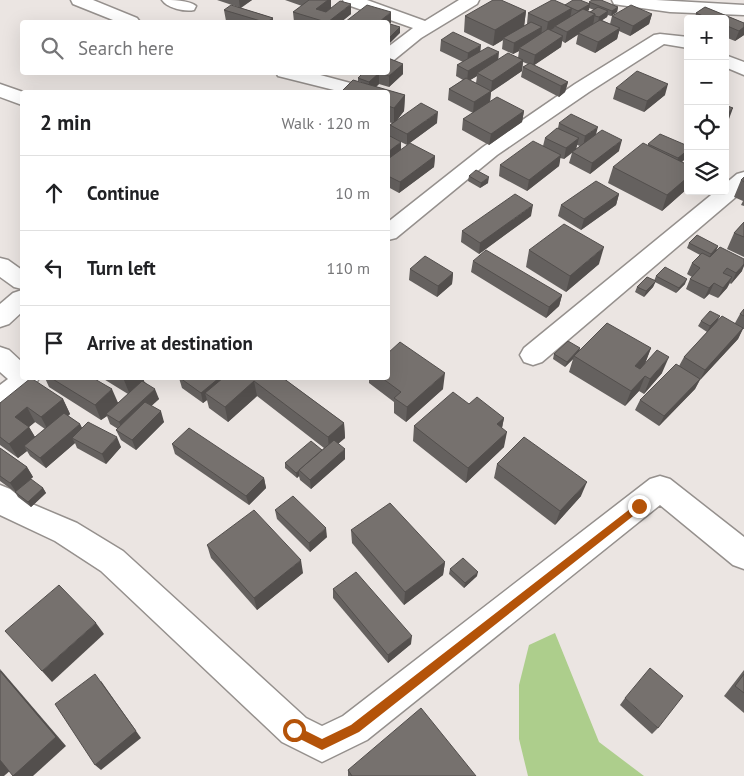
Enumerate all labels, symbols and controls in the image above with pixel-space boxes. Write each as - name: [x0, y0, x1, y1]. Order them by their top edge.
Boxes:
- map controls: [684, 15, 729, 195]
- button: +: [684, 15, 729, 60]
- search box: [20, 20, 390, 75]
- icon: search: [38, 34, 66, 62]
- text: Search here: [78, 36, 174, 60]
- button: −: [684, 60, 729, 105]
- button: locate: [684, 105, 729, 150]
- text: 2 min: [40, 109, 91, 136]
- text: Walk · 120 m: [281, 113, 370, 133]
- button: layers: [684, 150, 729, 195]
- icon: ahead: [40, 179, 68, 207]
- text: Continue: [87, 181, 159, 205]
- text: 10 m: [335, 183, 370, 203]
- icon: left: [40, 254, 68, 282]
- text: Turn left: [87, 256, 156, 280]
- text: 110 m: [327, 258, 370, 278]
- icon: arrive: [40, 329, 68, 357]
- text: Arrive at destination: [87, 331, 253, 355]
- route end: [628, 495, 651, 518]
- route start: [283, 719, 306, 742]

